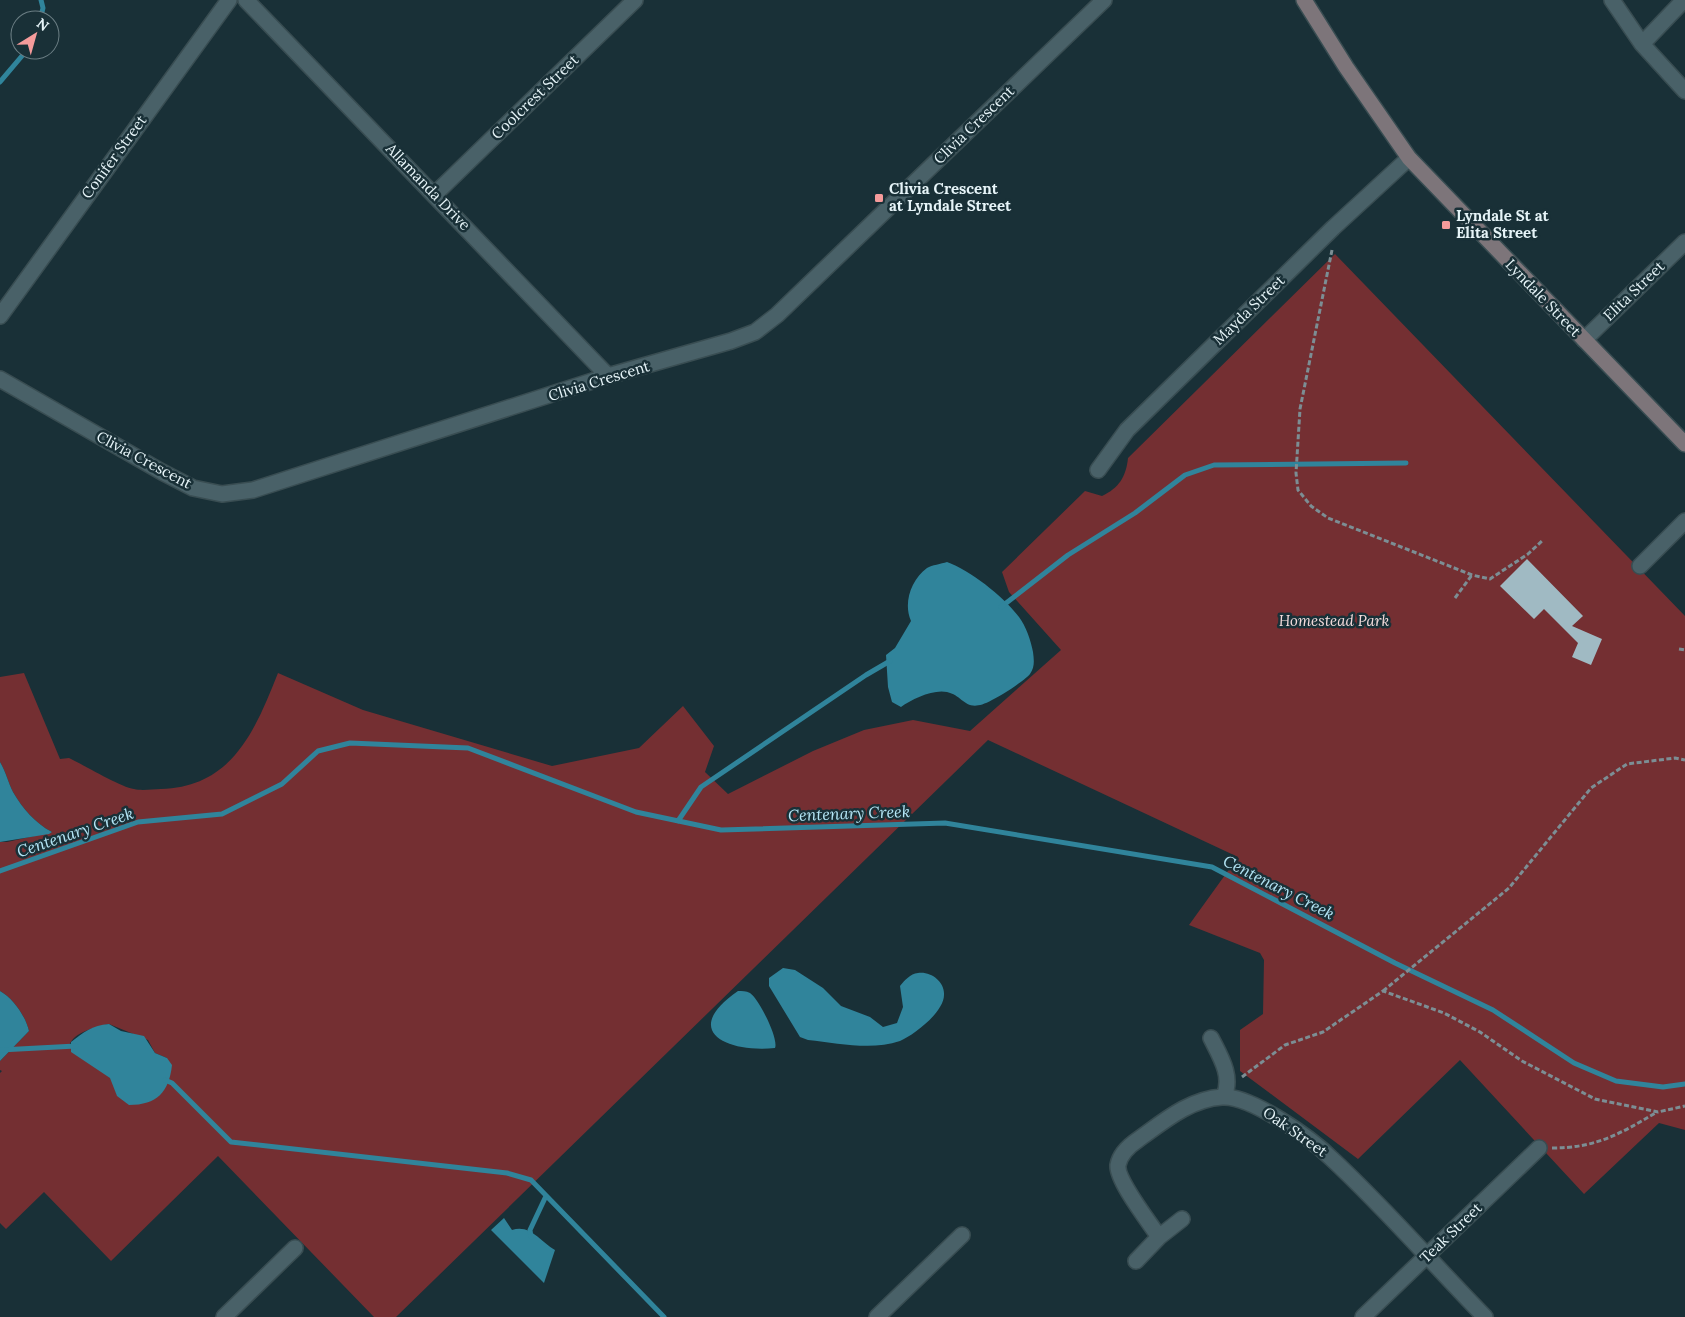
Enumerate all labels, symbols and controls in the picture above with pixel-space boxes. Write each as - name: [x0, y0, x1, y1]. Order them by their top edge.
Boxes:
- north arrow: [10, 10, 60, 60]
- text: N: [33, 14, 53, 35]
- street label: Coolcrest Street: [487, 50, 582, 143]
- street label: Clivia Crescent: [929, 81, 1018, 168]
- street label: Conifer Street: [77, 111, 150, 202]
- street label: Allamanda Drive: [381, 138, 475, 234]
- place label: Clivia Crescent at Lyndale Street: [889, 179, 1012, 215]
- marker: Clivia Crescent at Lyndale Street: [873, 192, 885, 204]
- place label: Lyndale St at Elita Street: [1456, 206, 1550, 242]
- marker: Lyndale St at Elita Street: [1440, 219, 1452, 231]
- street label: Lyndale Street: [1502, 255, 1585, 341]
- street label: Elita Street: [1599, 257, 1668, 325]
- street label: Mayda Street: [1209, 271, 1289, 349]
- street label: Clivia Crescent: [546, 356, 652, 405]
- street label: Clivia Crescent: [93, 427, 195, 493]
- park label: Homestead Park: [1279, 611, 1389, 630]
- water label: Centenary Creek: [788, 801, 910, 825]
- water label: Centenary Creek: [14, 803, 136, 861]
- water label: Centenary Creek: [1220, 850, 1338, 924]
- street label: Oak Street: [1259, 1103, 1331, 1161]
- street label: Teak Street: [1416, 1198, 1486, 1267]

